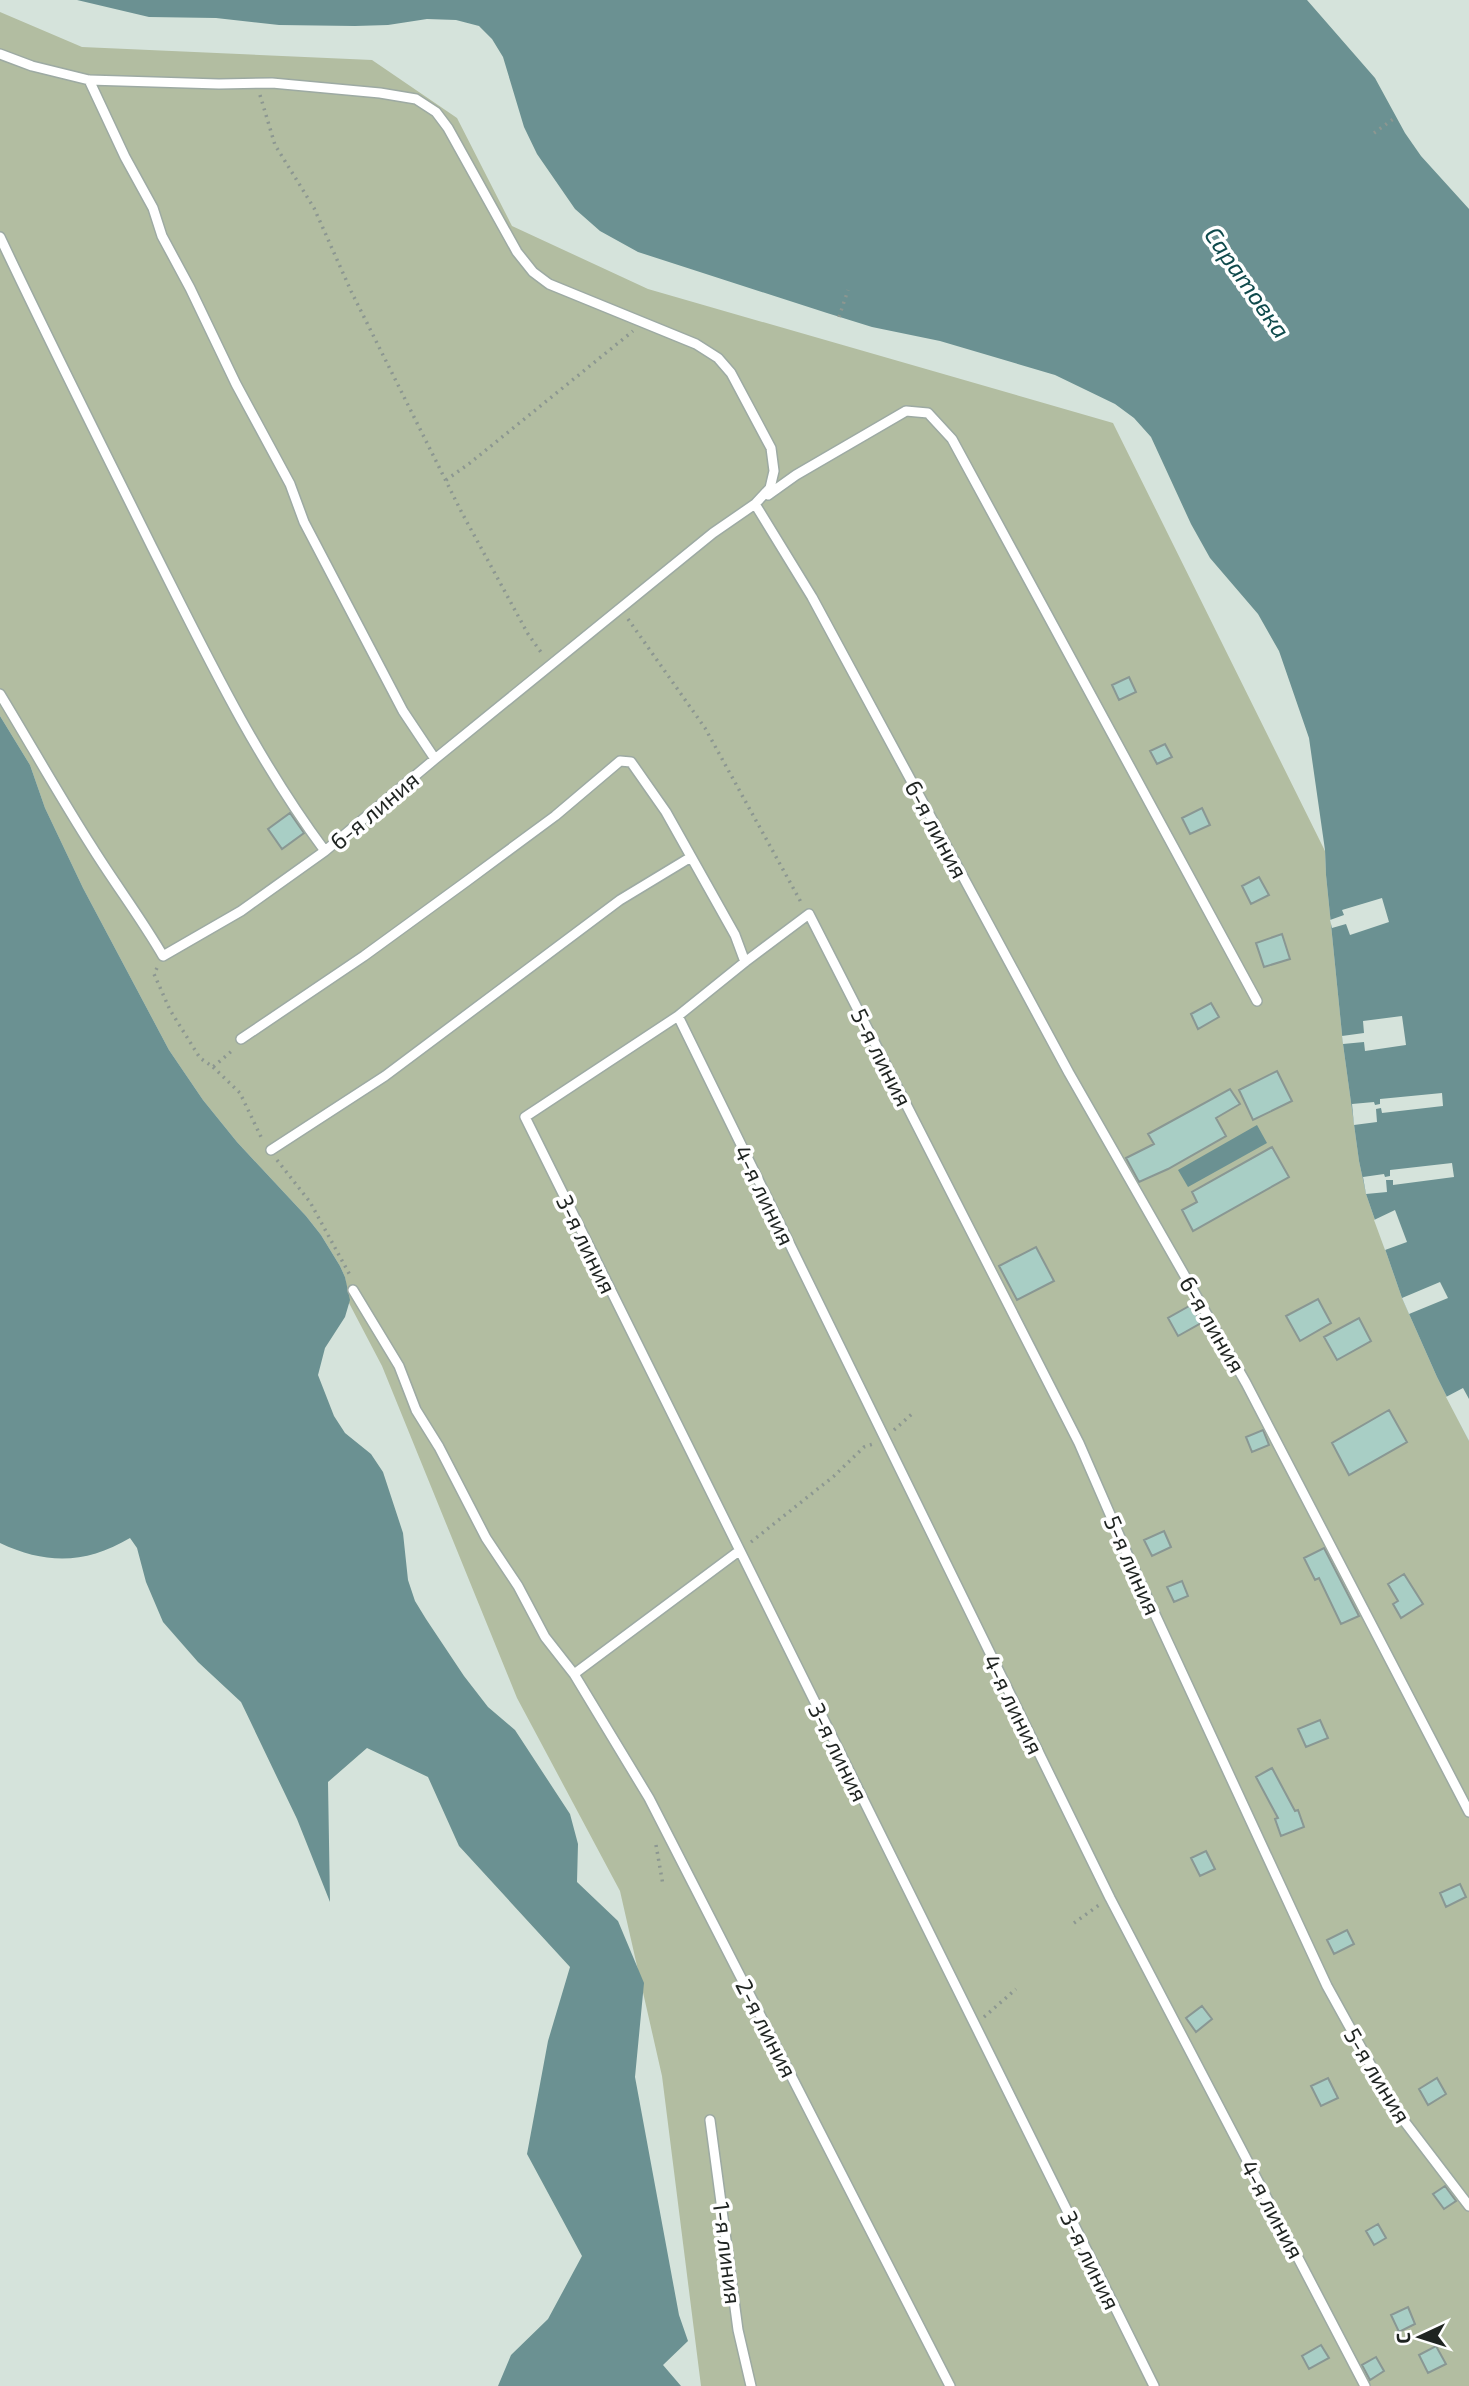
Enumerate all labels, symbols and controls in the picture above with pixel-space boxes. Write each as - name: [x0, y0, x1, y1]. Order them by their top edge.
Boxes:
- water label: Саратовка: [1199, 221, 1297, 343]
- street label: 6-я линия: [324, 765, 424, 855]
- street label: 6-я линия: [900, 775, 974, 883]
- street label: 5-я линия: [845, 1003, 919, 1111]
- street label: 4-я линия: [729, 1140, 801, 1250]
- street label: 3-я линия: [551, 1190, 623, 1298]
- street label: 6-я линия: [1174, 1271, 1252, 1377]
- street label: 5-я линия: [1099, 1511, 1167, 1619]
- street label: 4-я линия: [978, 1649, 1050, 1759]
- street label: 3-я линия: [803, 1698, 875, 1806]
- street label: 2-я линия: [730, 1974, 804, 2082]
- street label: 5-я линия: [1339, 2022, 1417, 2128]
- street label: 4-я линия: [1235, 2155, 1311, 2263]
- street label: 1-я линия: [708, 2200, 748, 2306]
- street label: 3-я линия: [1055, 2206, 1127, 2314]
- north arrow: [1385, 2302, 1455, 2372]
- text: С: [1391, 2332, 1414, 2345]

